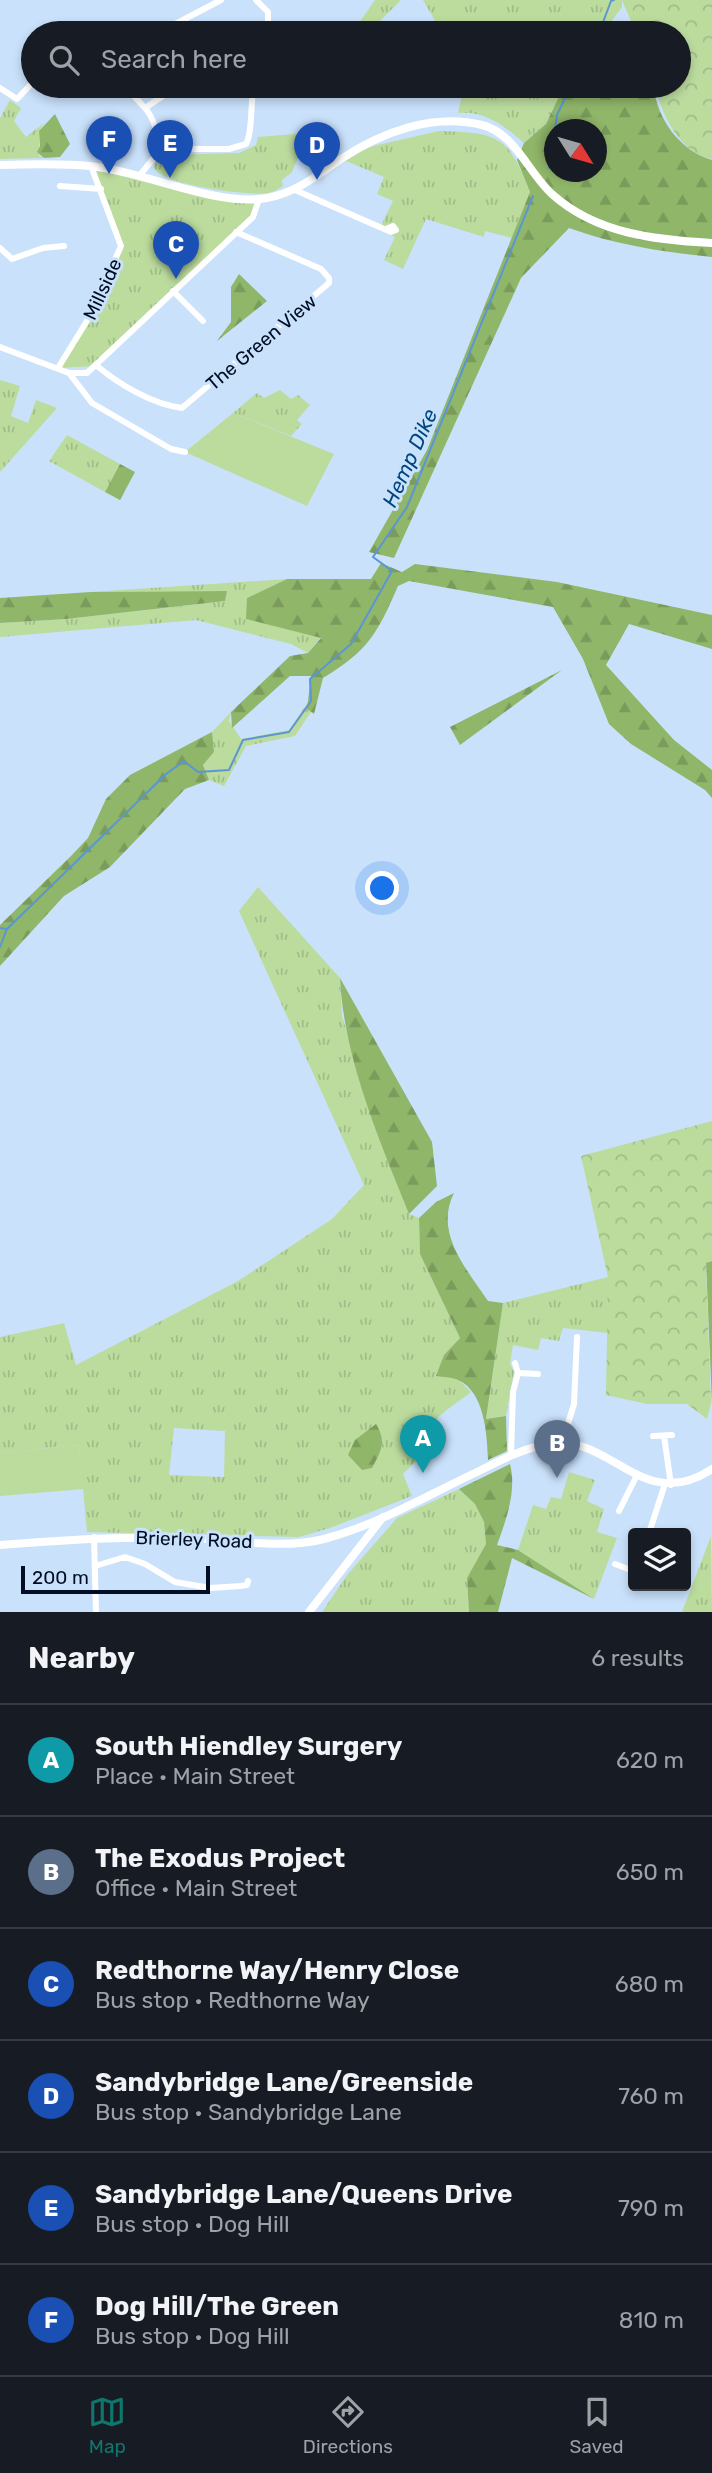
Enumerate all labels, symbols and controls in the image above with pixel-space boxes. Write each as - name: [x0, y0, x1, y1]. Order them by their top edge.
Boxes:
- search box: [21, 21, 691, 98]
- icon: search: [45, 41, 83, 79]
- text: Search here: [101, 44, 247, 75]
- pin: F: [86, 116, 132, 174]
- north arrow: [544, 119, 607, 182]
- pin: E: [147, 120, 193, 178]
- pin: D: [294, 122, 340, 180]
- pin: C: [153, 221, 199, 279]
- street label: Millside: [78, 255, 127, 324]
- street label: The Green View: [201, 290, 321, 395]
- water label: Hemp Dike: [377, 405, 442, 511]
- your location: [365, 871, 399, 905]
- pin: A: [400, 1415, 446, 1473]
- pin: B: [534, 1420, 580, 1478]
- street label: Brierley Road: [135, 1526, 253, 1553]
- map controls: [628, 1528, 691, 1591]
- button: layers: [628, 1528, 691, 1591]
- scale bar: [21, 1563, 210, 1595]
- text: 200 m: [32, 1566, 89, 1589]
- text: Nearby: [28, 1640, 135, 1676]
- text: 6 results: [591, 1644, 684, 1672]
- text: South Hiendley Surgery: [95, 1731, 402, 1762]
- text: A: [43, 1746, 59, 1774]
- text: 620 m: [616, 1746, 684, 1774]
- text: Place · Main Street: [95, 1762, 295, 1790]
- text: The Exodus Project: [95, 1843, 345, 1874]
- text: B: [43, 1858, 59, 1886]
- text: 650 m: [616, 1858, 684, 1886]
- text: Office · Main Street: [95, 1874, 297, 1902]
- text: Redthorne Way/Henry Close: [95, 1955, 459, 1986]
- text: C: [43, 1970, 59, 1998]
- text: 680 m: [615, 1970, 684, 1998]
- text: Bus stop · Redthorne Way: [95, 1986, 370, 2014]
- text: Sandybridge Lane/Greenside: [95, 2067, 473, 2098]
- text: D: [43, 2082, 59, 2110]
- text: 760 m: [618, 2082, 684, 2110]
- text: Bus stop · Sandybridge Lane: [95, 2098, 402, 2126]
- text: Sandybridge Lane/Queens Drive: [95, 2179, 513, 2210]
- text: E: [44, 2194, 58, 2222]
- text: 790 m: [618, 2194, 684, 2222]
- text: Bus stop · Dog Hill: [95, 2210, 290, 2238]
- text: Dog Hill/The Green: [95, 2291, 339, 2322]
- text: F: [44, 2306, 58, 2334]
- text: 810 m: [619, 2306, 684, 2334]
- text: Bus stop · Dog Hill: [95, 2322, 290, 2350]
- tab: Map: [88, 2393, 126, 2458]
- tab: Directions: [303, 2393, 393, 2458]
- tab: Saved: [569, 2393, 624, 2458]

